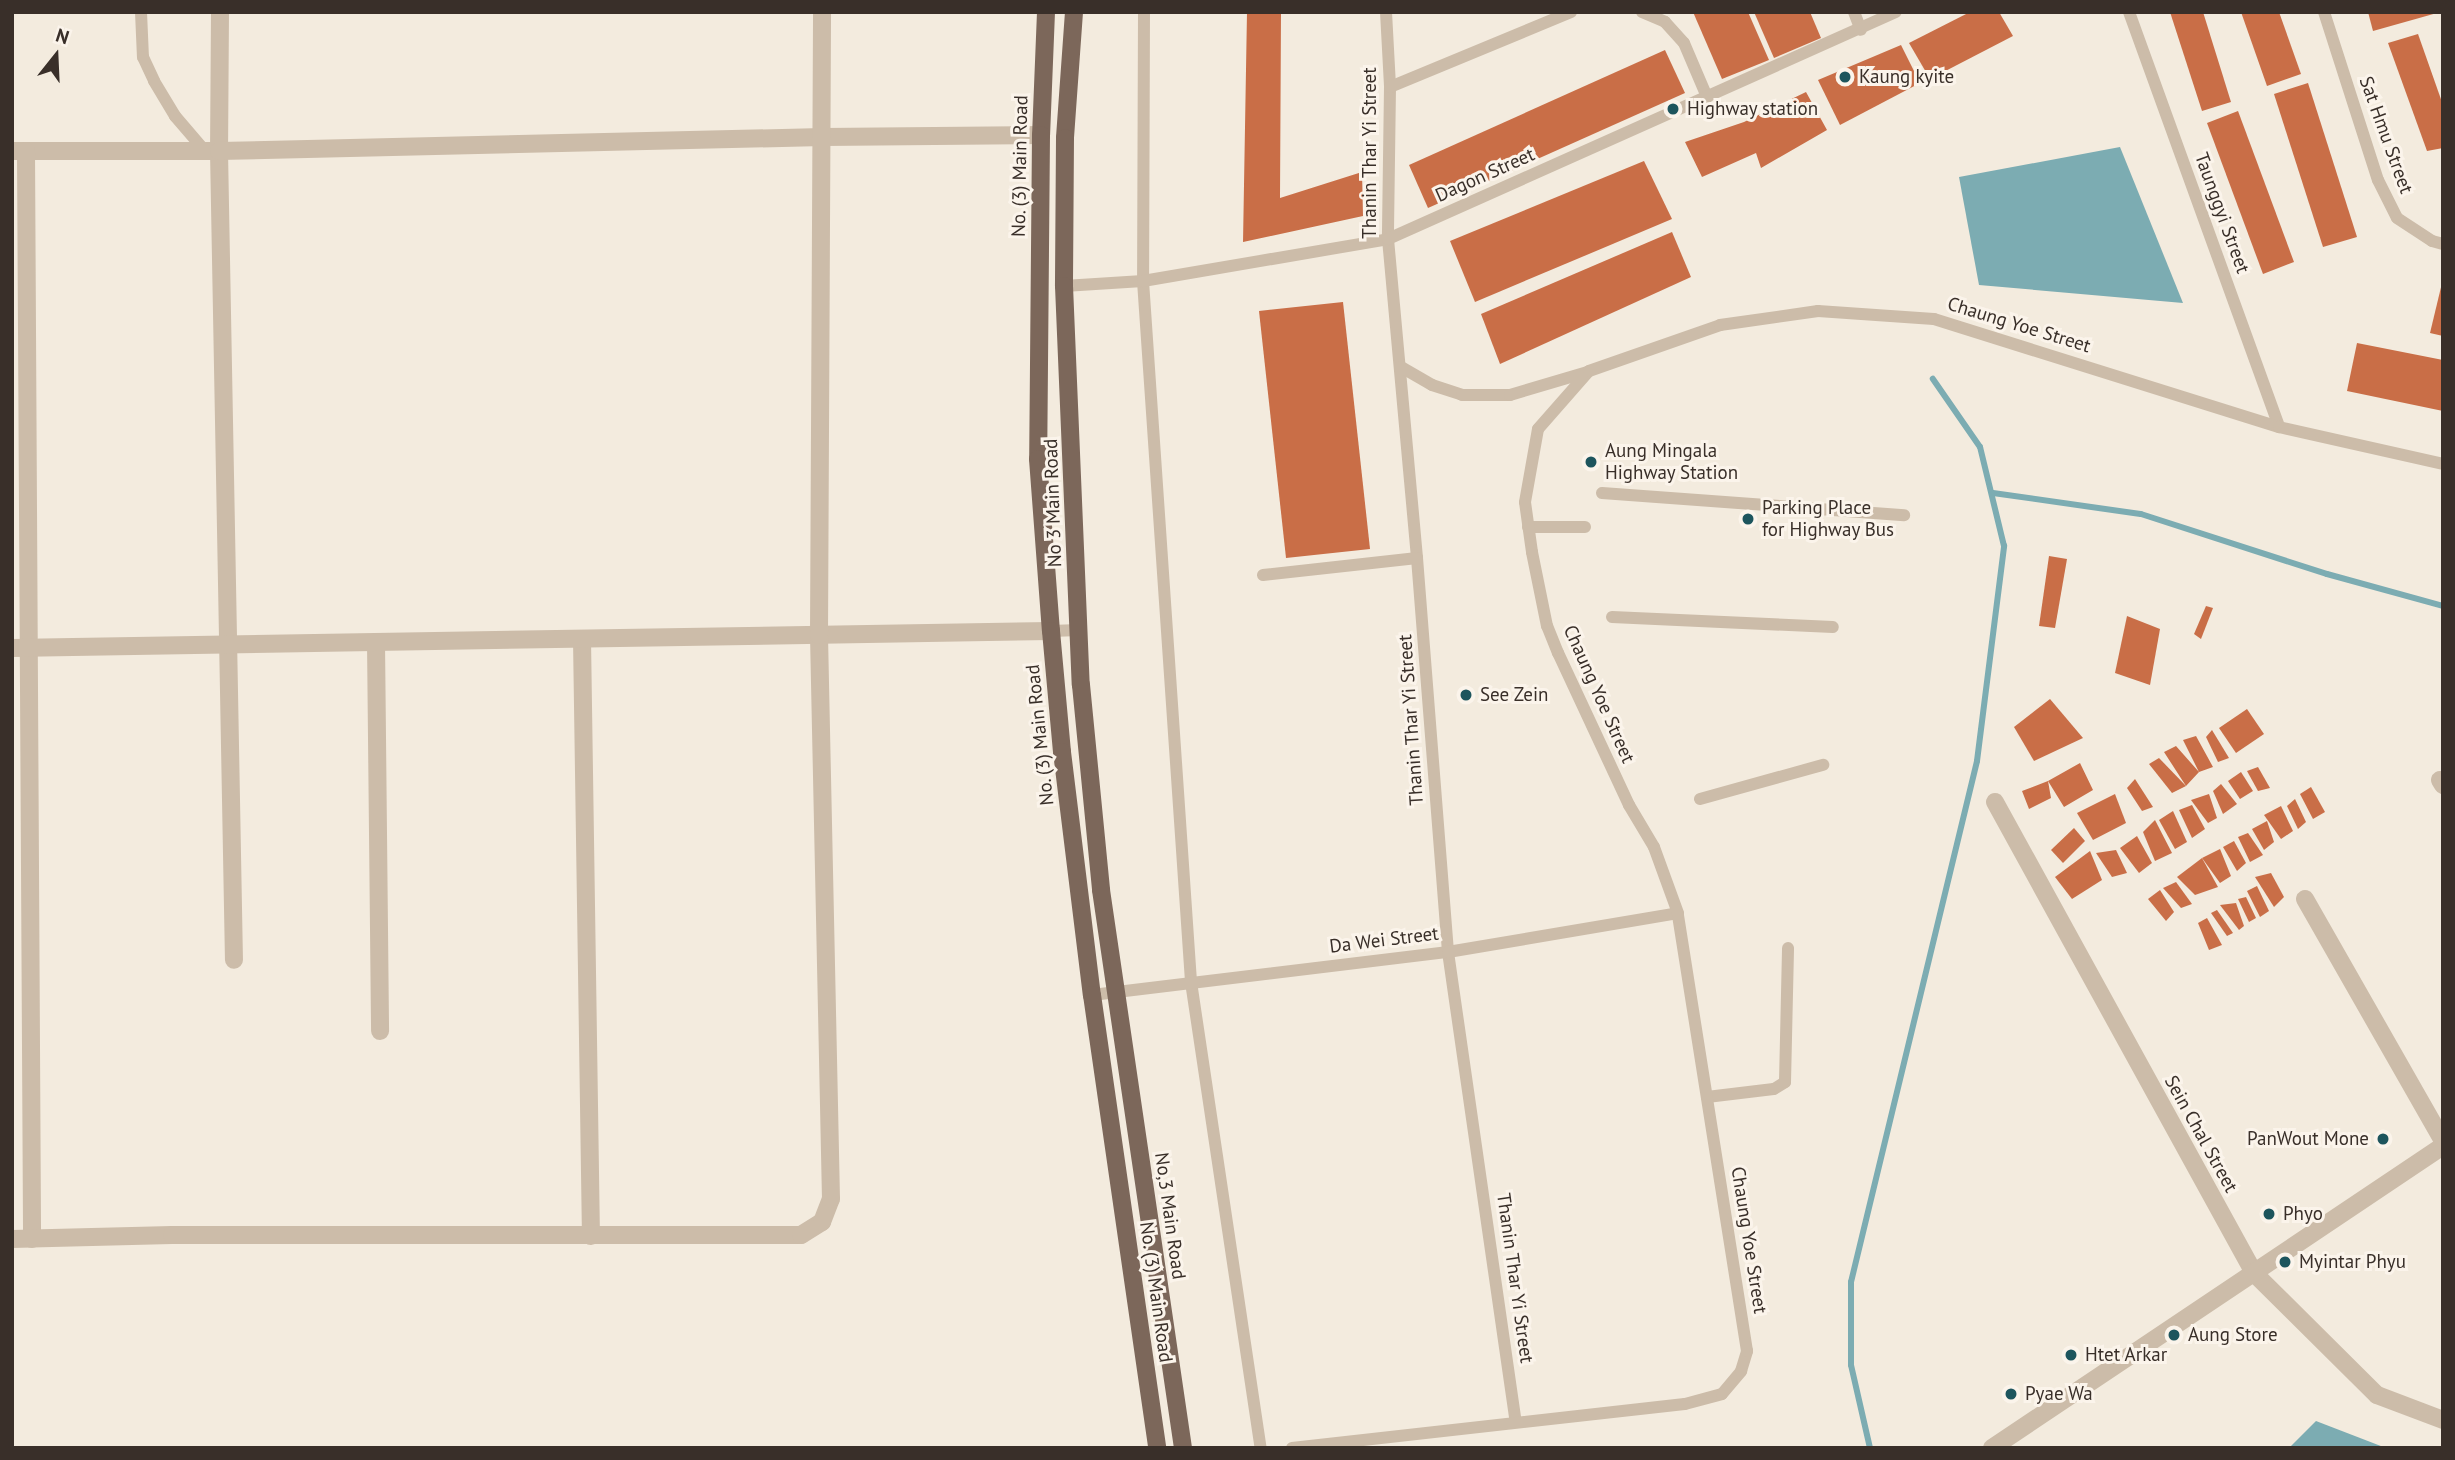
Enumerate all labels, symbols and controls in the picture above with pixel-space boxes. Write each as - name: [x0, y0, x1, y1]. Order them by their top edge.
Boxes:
- north arrow: [21, 21, 91, 91]
- text: N: [53, 23, 72, 49]
- place label: Kaung kyite: [1859, 66, 1954, 88]
- street label: Thanin Thar Yi Street: [1359, 67, 1381, 239]
- marker: Kaung kyite: [1837, 69, 1853, 85]
- street label: Sat Hmu Street: [2354, 73, 2418, 197]
- street label: No. (3) Main Road: [1007, 94, 1033, 238]
- place label: Highway station: [1687, 98, 1819, 120]
- marker: Highway station: [1665, 101, 1681, 117]
- street label: Dagon Street: [1432, 143, 1538, 207]
- street label: Taunggyi Street: [2190, 150, 2254, 276]
- street label: Chaung Yoe Street: [1944, 292, 2094, 358]
- street label: No 3 Main Road: [1039, 438, 1067, 568]
- place label: Aung Mingala Highway Station: [1605, 440, 1739, 484]
- marker: Aung Mingala Highway Station: [1583, 454, 1599, 470]
- place label: Parking Place for Highway Bus: [1762, 497, 1895, 541]
- marker: Parking Place for Highway Bus: [1740, 511, 1756, 527]
- street label: Chaung Yoe Street: [1558, 621, 1640, 767]
- street label: Thanin Thar Yi Street: [1394, 633, 1428, 807]
- street label: No. (3) Main Road: [1021, 663, 1059, 807]
- place label: See Zein: [1480, 684, 1549, 706]
- marker: See Zein: [1458, 687, 1474, 703]
- street label: Da Wei Street: [1328, 922, 1440, 958]
- street label: Sein Chal Street: [2159, 1072, 2243, 1196]
- place label: PanWout Mone: [2247, 1128, 2369, 1150]
- marker: PanWout Mone: [2375, 1131, 2391, 1147]
- street label: No,3 Main Road: [1150, 1151, 1190, 1281]
- street label: Chaung Yoe Street: [1726, 1165, 1772, 1315]
- street label: Thanin Thar Yi Street: [1492, 1191, 1538, 1365]
- place label: Phyo: [2283, 1203, 2323, 1225]
- marker: Phyo: [2261, 1206, 2277, 1222]
- street label: No. (3) Main Road: [1135, 1220, 1177, 1364]
- place label: Myintar Phyu: [2299, 1251, 2406, 1273]
- marker: Myintar Phyu: [2277, 1254, 2293, 1270]
- place label: Aung Store: [2188, 1324, 2278, 1346]
- marker: Aung Store: [2166, 1327, 2182, 1343]
- place label: Htet Arkar: [2085, 1344, 2168, 1366]
- marker: Htet Arkar: [2063, 1347, 2079, 1363]
- place label: Pyae Wa: [2025, 1383, 2093, 1405]
- marker: Pyae Wa: [2003, 1386, 2019, 1402]

